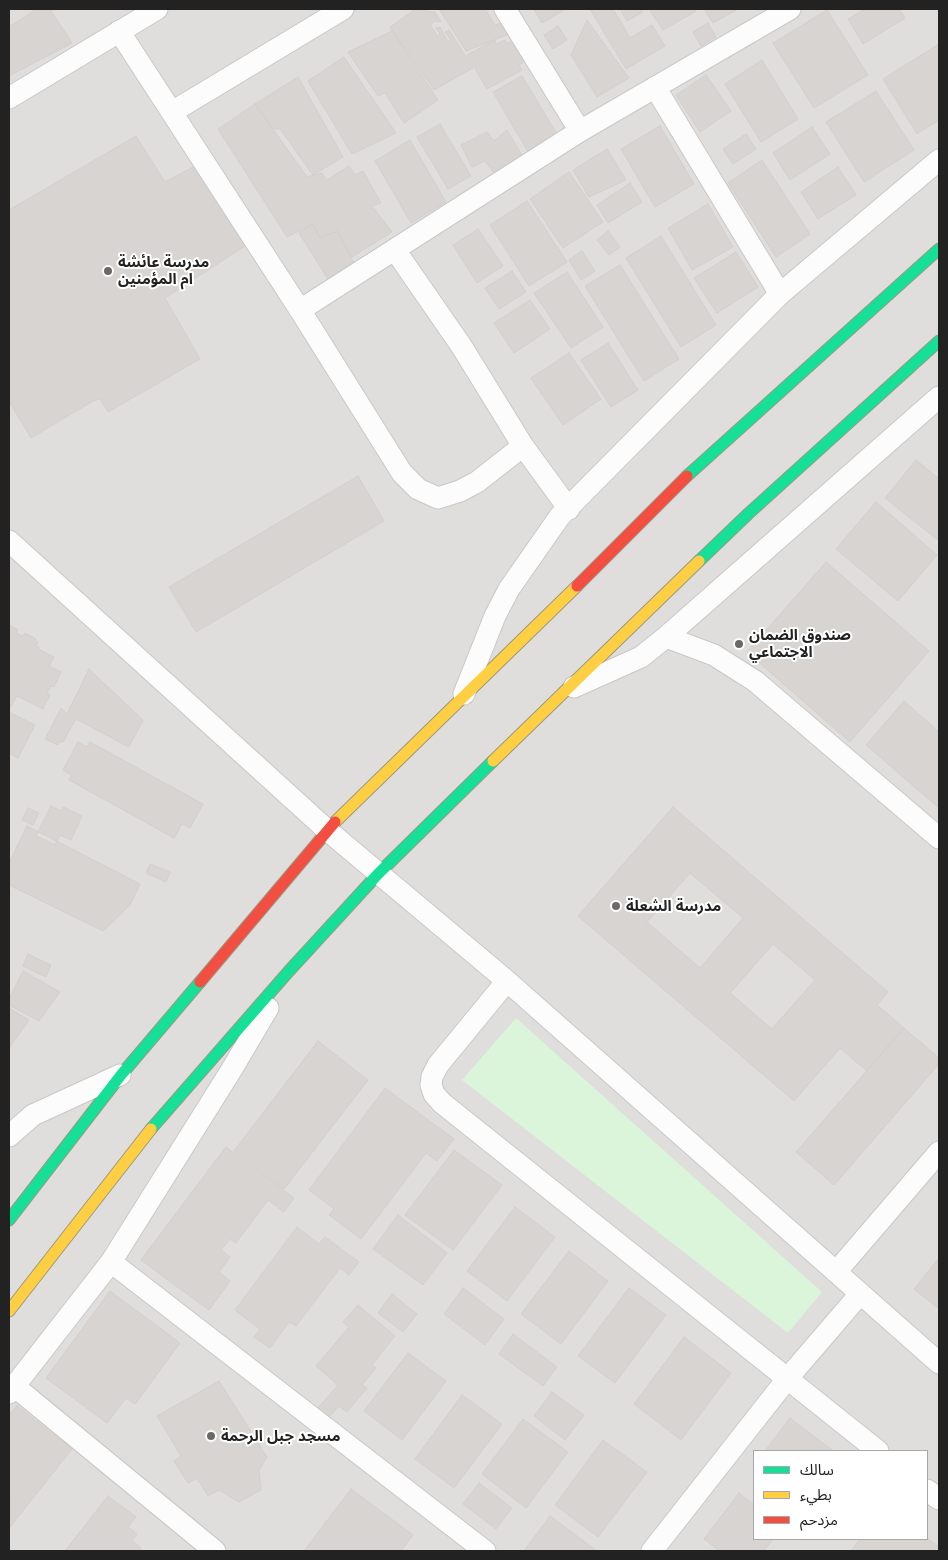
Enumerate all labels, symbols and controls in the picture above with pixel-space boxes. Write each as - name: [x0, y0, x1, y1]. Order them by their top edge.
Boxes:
- place label: مدرسة عائشة ام المؤمنين: [118, 253, 209, 288]
- marker: مدرسة عائشة ام المؤمنين: [102, 265, 114, 277]
- place label: صندوق الضمان الاجتماعي: [749, 626, 851, 661]
- marker: صندوق الضمان الاجتماعي: [733, 638, 745, 650]
- place label: مدرسة الشعلة: [626, 897, 721, 915]
- marker: مدرسة الشعلة: [610, 900, 622, 912]
- place label: مسجد جبل الرحمة: [221, 1427, 341, 1445]
- marker: مسجد جبل الرحمة: [205, 1430, 217, 1442]
- legend: [753, 1450, 928, 1540]
- text: سالك: [800, 1460, 834, 1479]
- text: بطيء: [800, 1485, 832, 1504]
- text: مزدحم: [800, 1510, 838, 1529]

